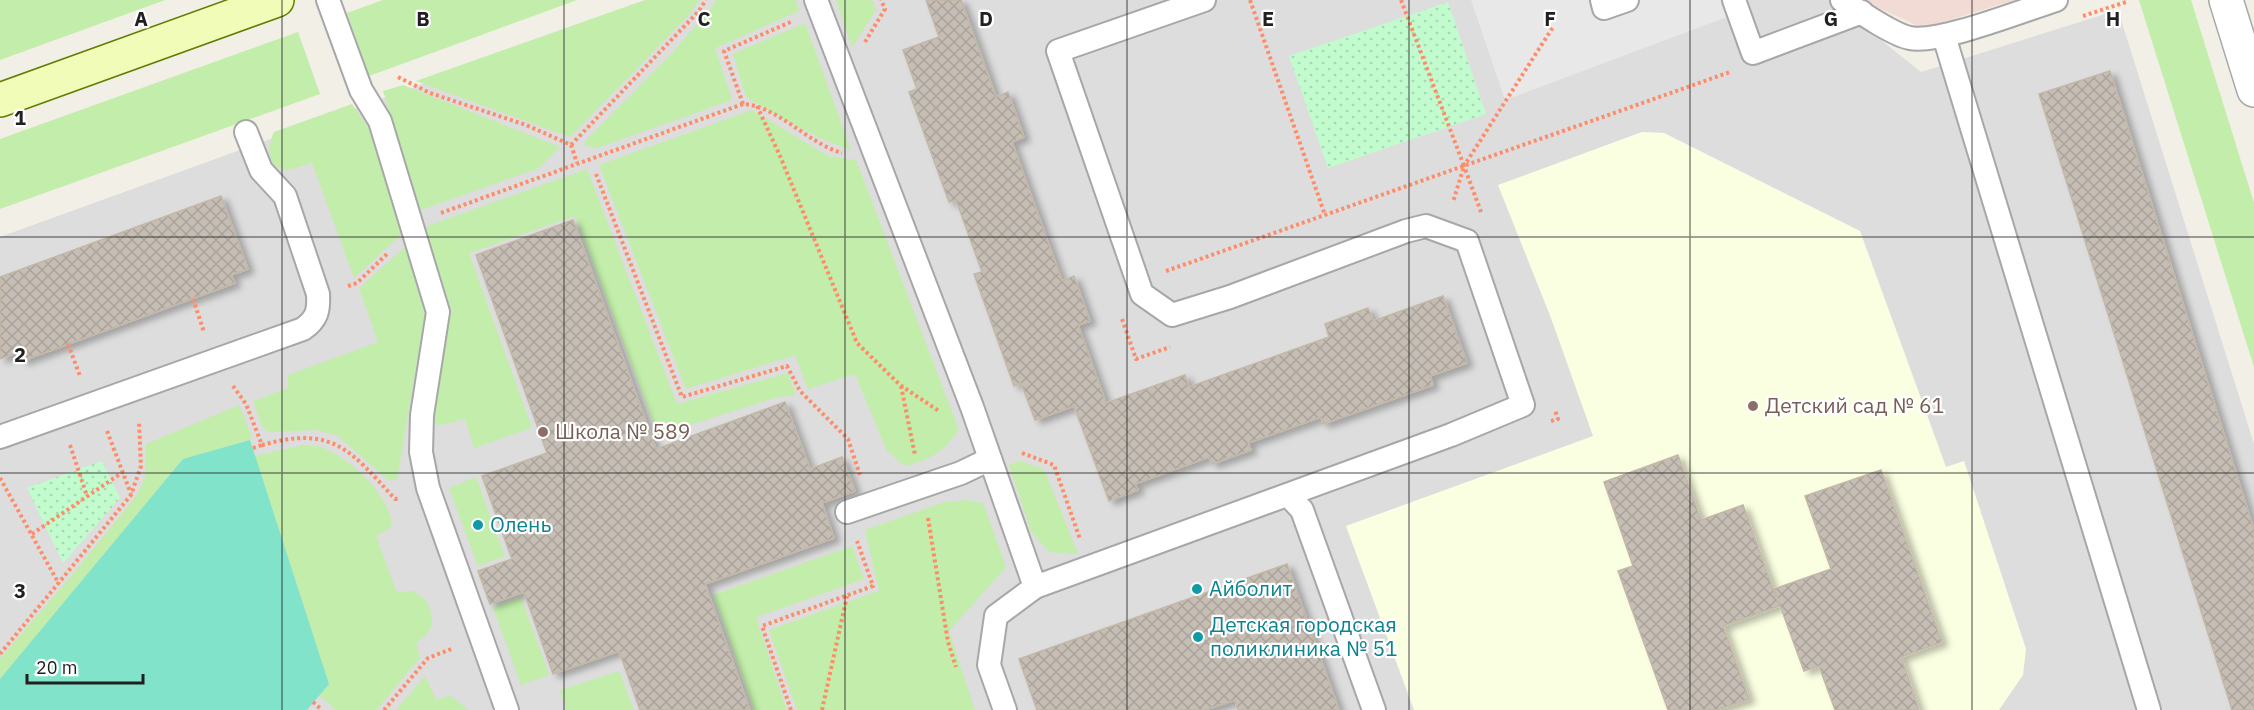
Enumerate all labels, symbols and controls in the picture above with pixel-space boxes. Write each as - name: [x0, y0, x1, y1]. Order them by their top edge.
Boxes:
- text: A: [134, 5, 148, 32]
- text: B: [416, 5, 430, 32]
- text: C: [697, 5, 711, 32]
- text: D: [979, 5, 993, 32]
- text: E: [1262, 5, 1274, 32]
- text: F: [1544, 5, 1556, 32]
- text: G: [1824, 5, 1838, 32]
- text: H: [2106, 5, 2120, 32]
- text: 1: [14, 104, 26, 131]
- text: 2: [14, 341, 26, 368]
- place label: Детский сад № 61: [1765, 391, 1944, 419]
- marker: Детский сад № 61: [1746, 399, 1760, 413]
- place label: Школа № 589: [555, 417, 690, 445]
- marker: Школа № 589: [536, 425, 550, 439]
- place label: Олень: [490, 510, 551, 538]
- marker: Олень: [471, 518, 485, 532]
- place label: Айболит: [1209, 574, 1293, 602]
- text: 3: [14, 577, 26, 604]
- marker: Айболит: [1190, 582, 1204, 596]
- place label: Детская городская поликлиника № 51: [1210, 610, 1398, 662]
- marker: Детская городская поликлиника № 51: [1191, 630, 1205, 644]
- scale bar: [27, 647, 142, 685]
- text: 20 m: [36, 656, 78, 679]

